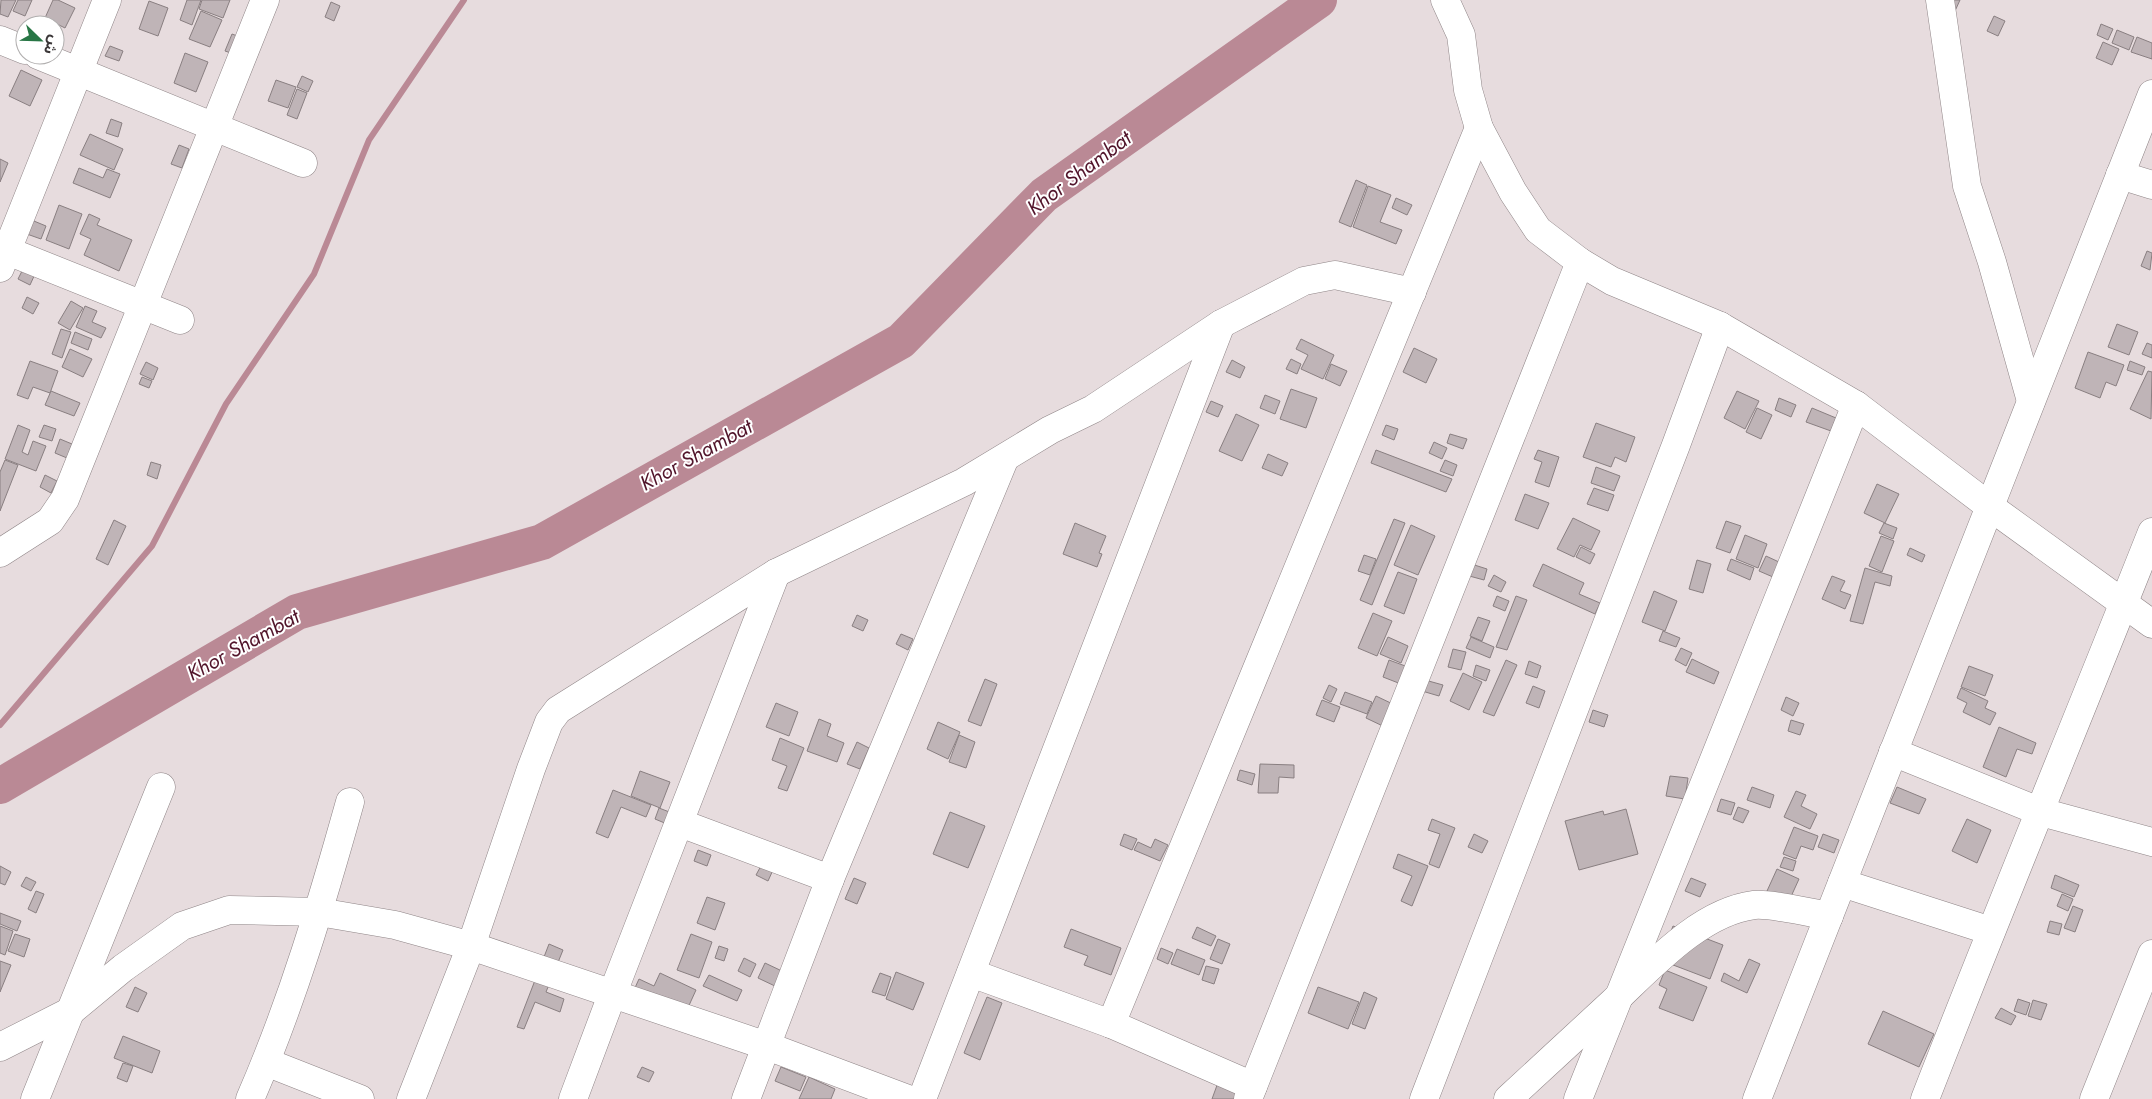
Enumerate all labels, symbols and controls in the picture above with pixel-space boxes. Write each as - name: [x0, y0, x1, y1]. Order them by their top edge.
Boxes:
- north arrow: [15, 15, 65, 65]
- text: ش: [39, 32, 65, 58]
- water label: Khor Shambat: [1020, 123, 1138, 222]
- water label: Khor Shambat: [634, 411, 759, 498]
- water label: Khor Shambat: [181, 601, 306, 688]

